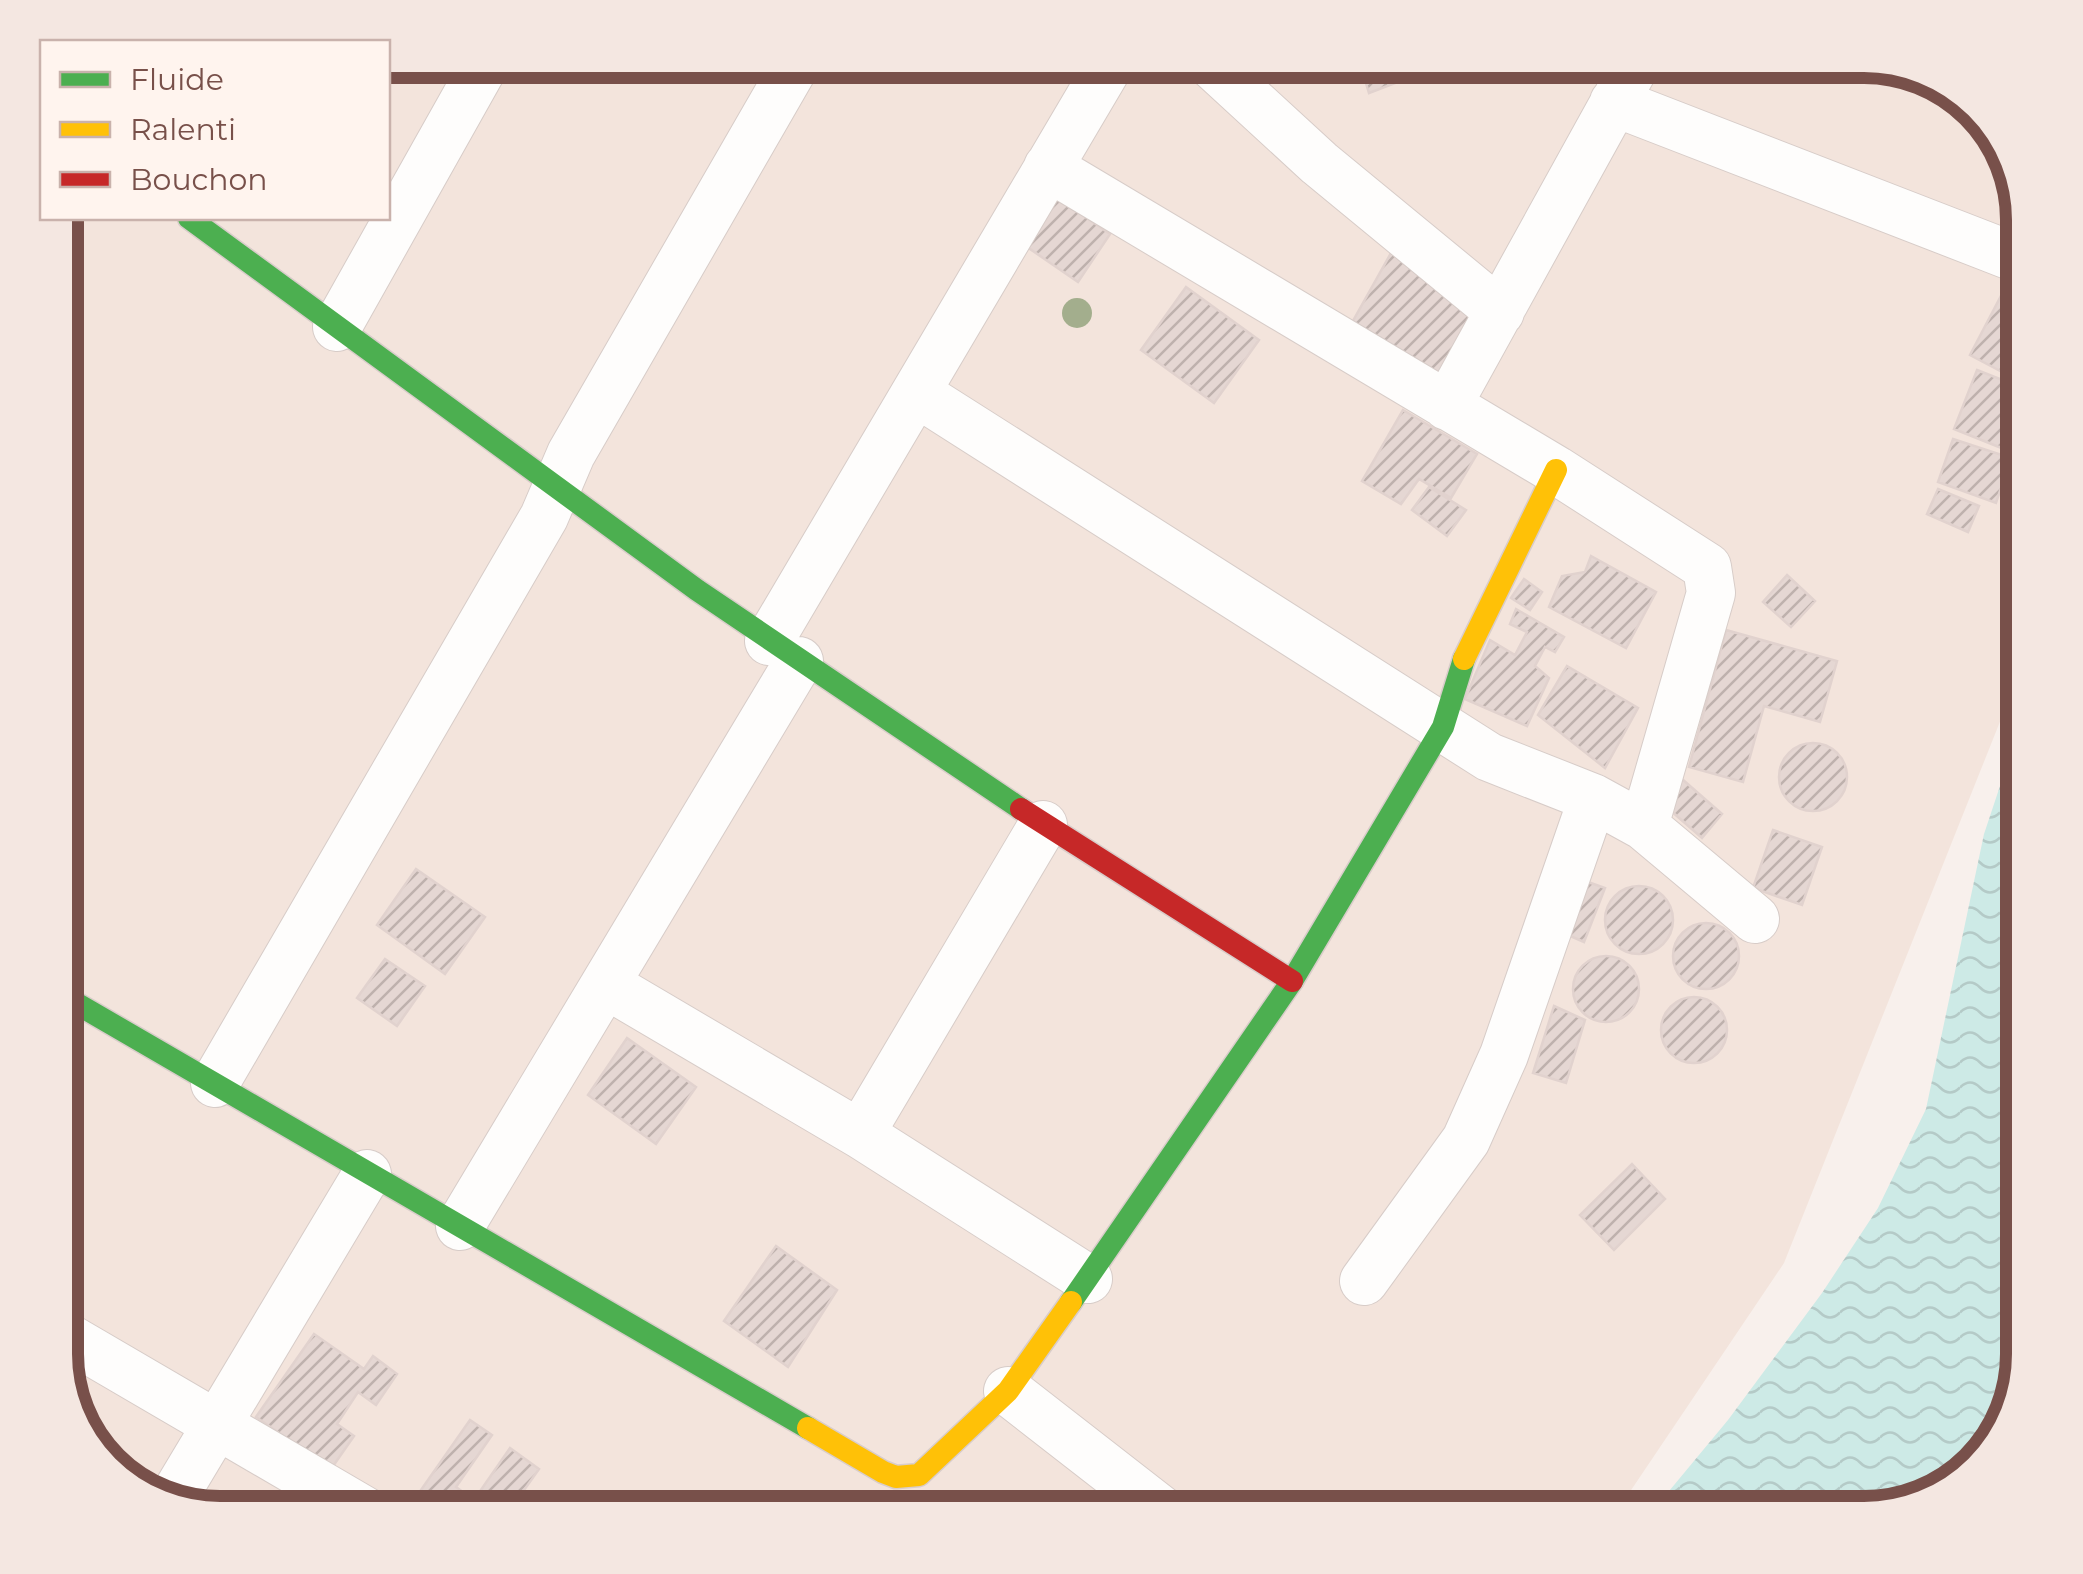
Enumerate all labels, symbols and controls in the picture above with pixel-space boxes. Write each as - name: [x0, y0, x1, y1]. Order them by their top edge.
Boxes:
- legend: [40, 40, 390, 220]
- text: Fluide: [130, 61, 224, 98]
- text: Ralenti: [130, 111, 236, 148]
- text: Bouchon: [130, 161, 268, 198]

